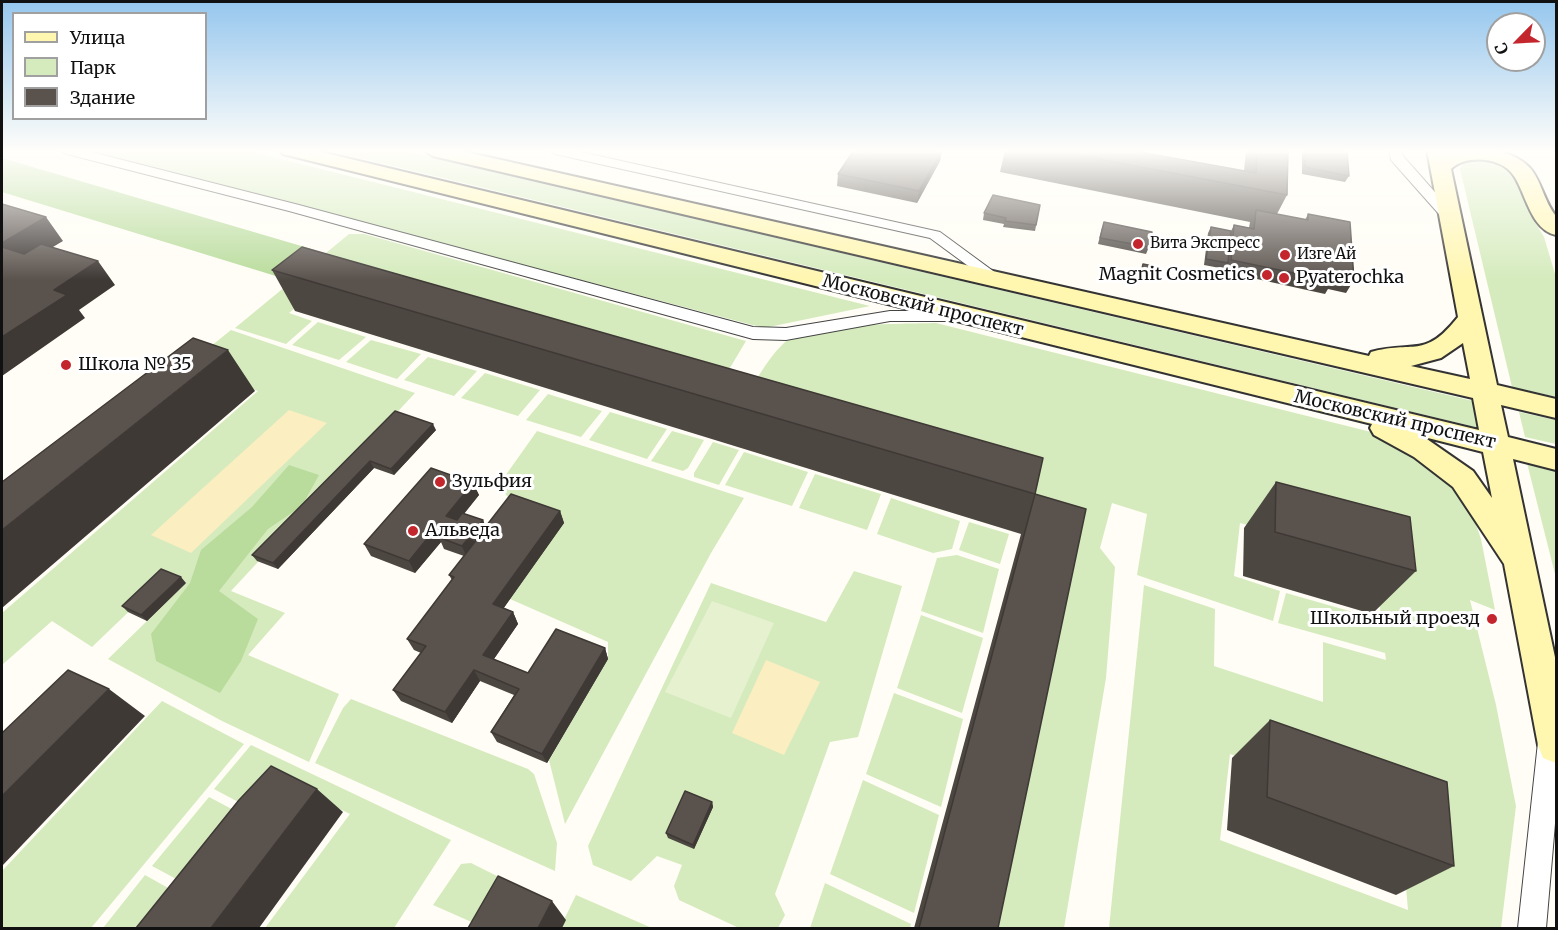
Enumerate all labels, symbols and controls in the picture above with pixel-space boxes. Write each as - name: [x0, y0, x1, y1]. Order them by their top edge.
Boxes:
- legend: [12, 12, 207, 120]
- north arrow: [1486, 12, 1546, 72]
- text: Улица: [70, 26, 125, 49]
- text: С: [1490, 40, 1513, 57]
- text: Парк: [70, 56, 116, 79]
- text: Здание: [70, 86, 135, 109]
- place label: Вита Экспресс: [1150, 235, 1260, 253]
- marker: Вита Экспресс: [1131, 237, 1145, 251]
- place label: Изге Ай: [1297, 246, 1356, 264]
- marker: Изге Ай: [1278, 248, 1292, 262]
- place label: Magnit Cosmetics: [1099, 264, 1255, 286]
- place label: Pyaterochka: [1296, 267, 1404, 289]
- marker: Magnit Cosmetics: [1260, 268, 1274, 282]
- street label: Московский проспект: [820, 271, 1026, 341]
- marker: Pyaterochka: [1277, 271, 1291, 285]
- place label: Школа № 35: [78, 354, 191, 376]
- marker: Школа № 35: [59, 358, 73, 372]
- street label: Московский проспект: [1292, 386, 1498, 454]
- place label: Зульфия: [452, 471, 532, 493]
- marker: Зульфия: [433, 475, 447, 489]
- place label: Альведа: [425, 520, 500, 542]
- marker: Альведа: [406, 524, 420, 538]
- place label: Школьный проезд: [1310, 608, 1480, 630]
- marker: Школьный проезд: [1485, 612, 1499, 626]

